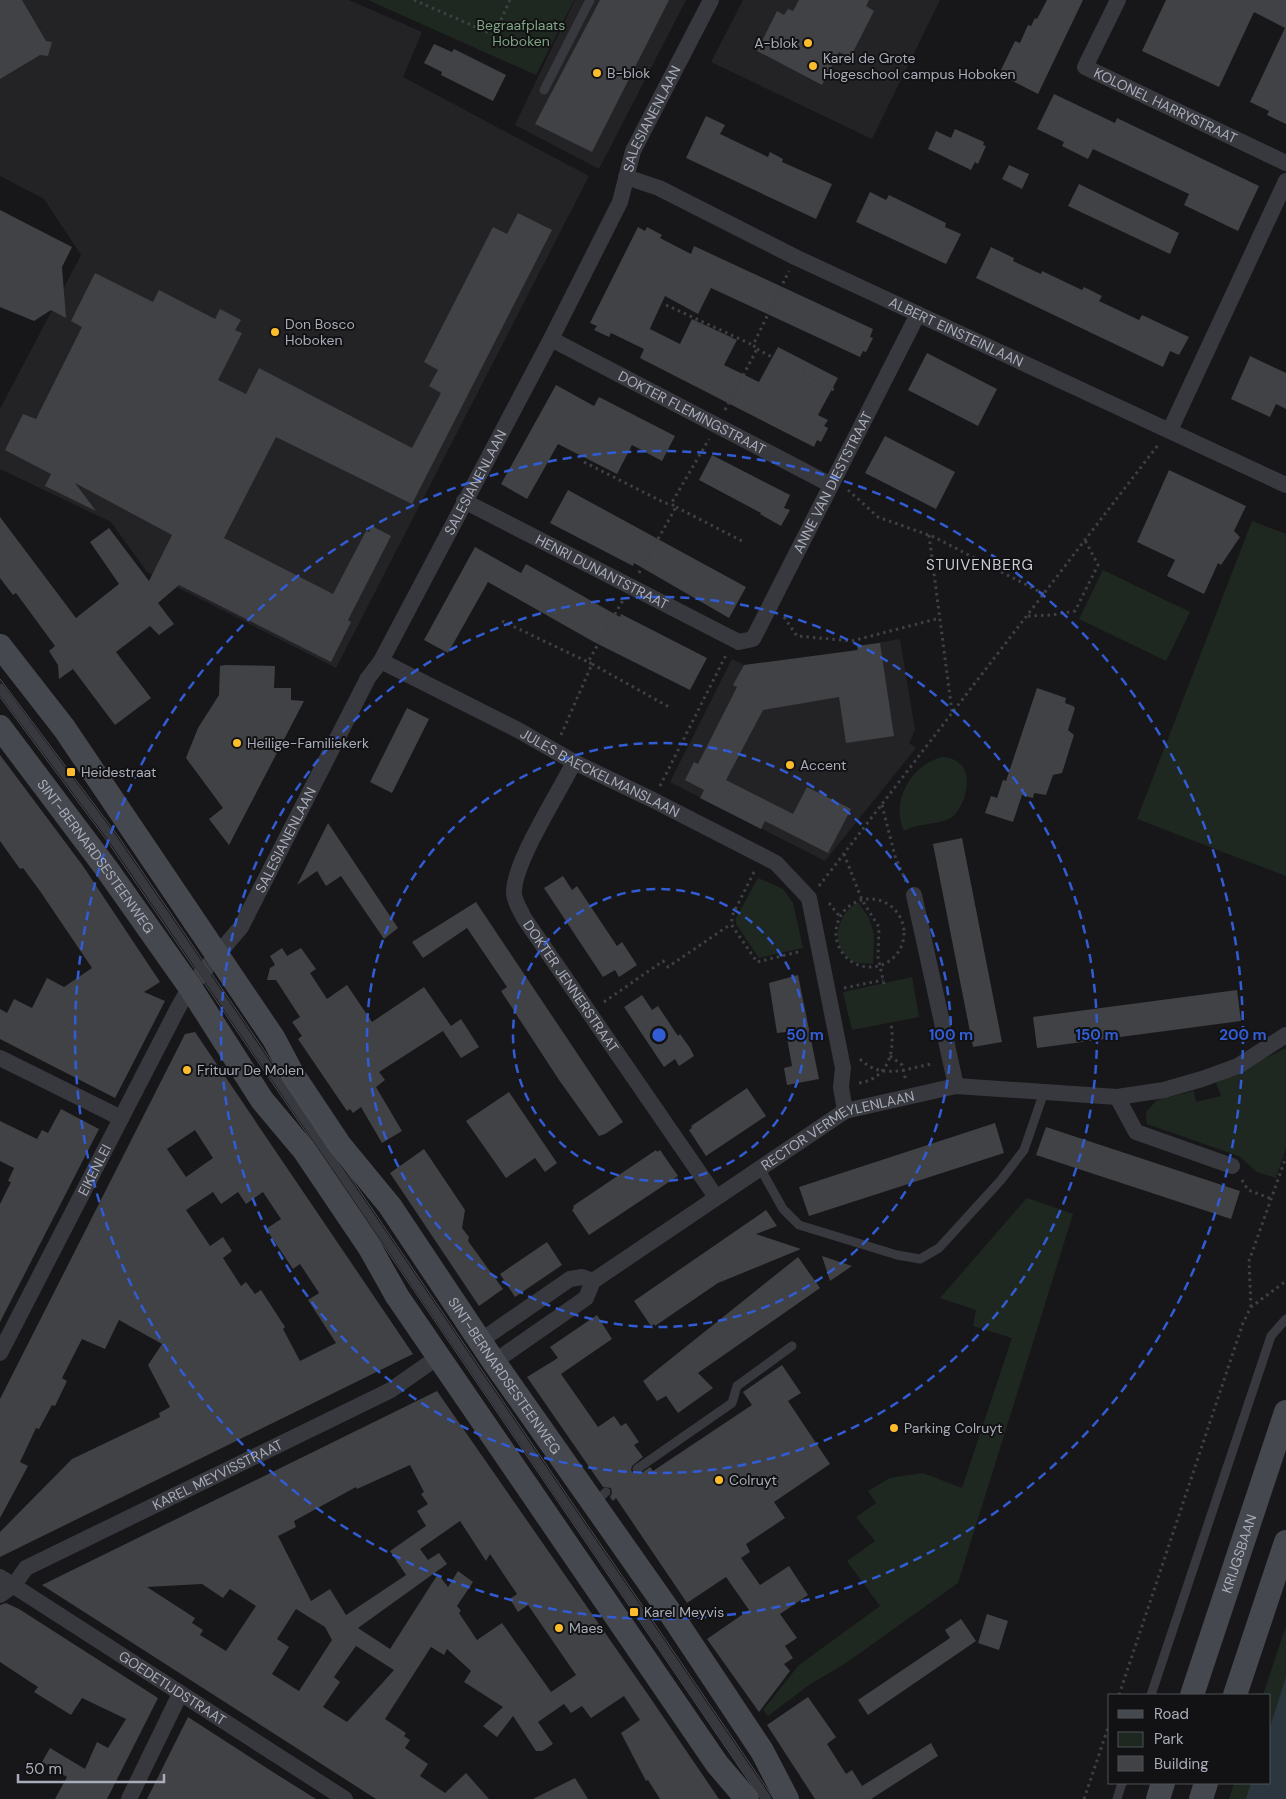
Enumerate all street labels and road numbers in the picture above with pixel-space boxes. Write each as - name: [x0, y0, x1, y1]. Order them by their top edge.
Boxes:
- street label: SALESIANENLAAN: [619, 62, 685, 174]
- street label: KOLONEL HARRYSTRAAT: [1091, 64, 1240, 147]
- street label: ALBERT EINSTEINLAAN: [886, 293, 1026, 371]
- street label: DOKTER FLEMINGSTRAAT: [615, 367, 769, 459]
- street label: ANNE VAN DIESTSTRAAT: [789, 408, 876, 556]
- street label: SALESIANENLAAN: [440, 427, 510, 538]
- street label: HENRI DUNANTSTRAAT: [532, 530, 672, 613]
- street label: JULES BAECKELMANSLAAN: [517, 724, 683, 821]
- street label: SINT-BERNARDSESTEENWEG: [33, 776, 158, 937]
- street label: SALESIANENLAAN: [251, 784, 320, 896]
- street label: DOKTER JENNERSTRAAT: [519, 917, 623, 1056]
- street label: RECTOR VERMEYLENLAAN: [757, 1087, 916, 1174]
- street label: EIKENLEI: [74, 1141, 115, 1199]
- street label: SINT-BERNARDSESTEENWEG: [444, 1294, 565, 1458]
- street label: KAREL MEYVISSTRAAT: [149, 1435, 286, 1514]
- street label: KRIJGSBAAN: [1217, 1512, 1260, 1595]
- street label: GOEDETIJDSTRAAT: [115, 1647, 230, 1729]

